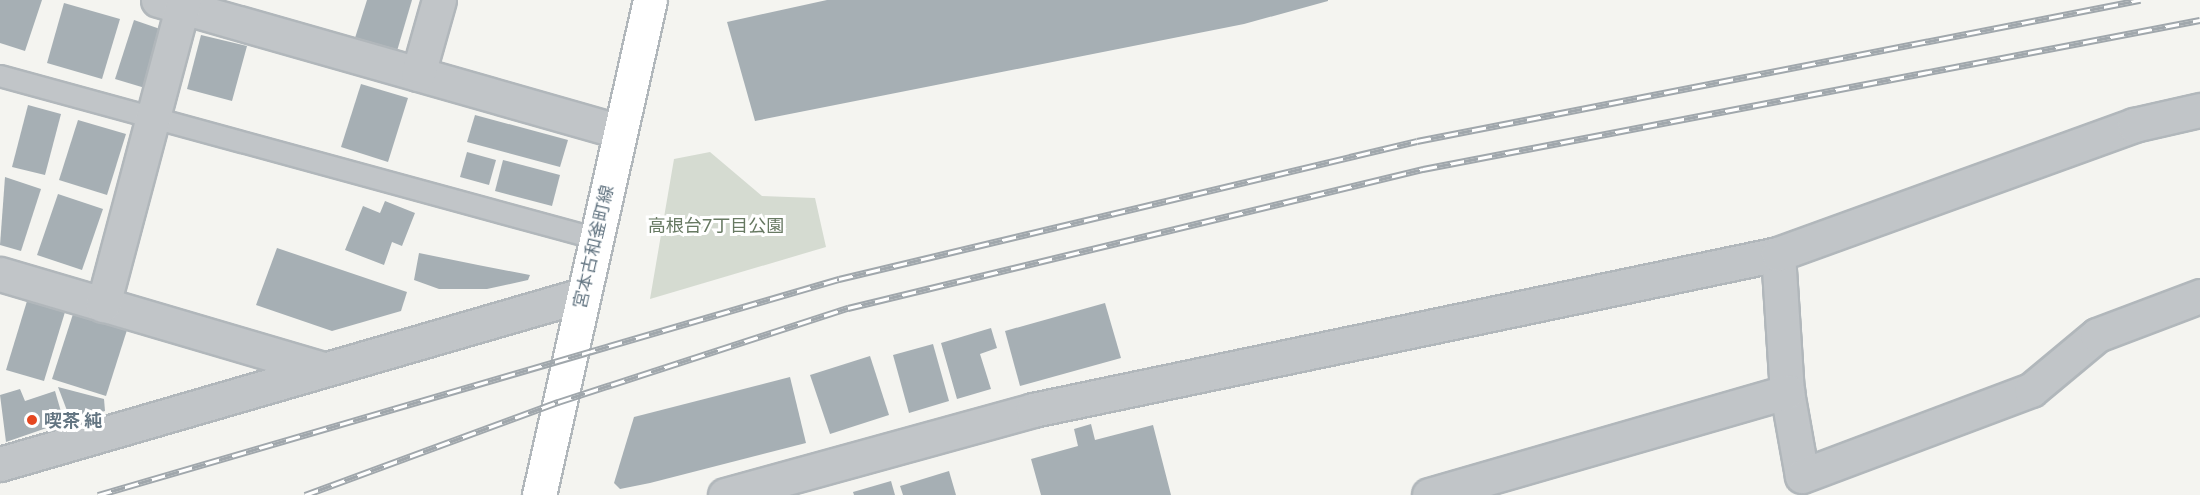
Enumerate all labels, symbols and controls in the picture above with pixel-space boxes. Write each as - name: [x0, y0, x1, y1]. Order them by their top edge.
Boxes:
- street label: 宮本古和釜町線: [568, 183, 618, 311]
- park label: 高根台7丁目公園: [648, 214, 784, 236]
- place label: 喫茶 純: [44, 409, 102, 431]
- marker: 喫茶 純: [25, 413, 39, 427]

